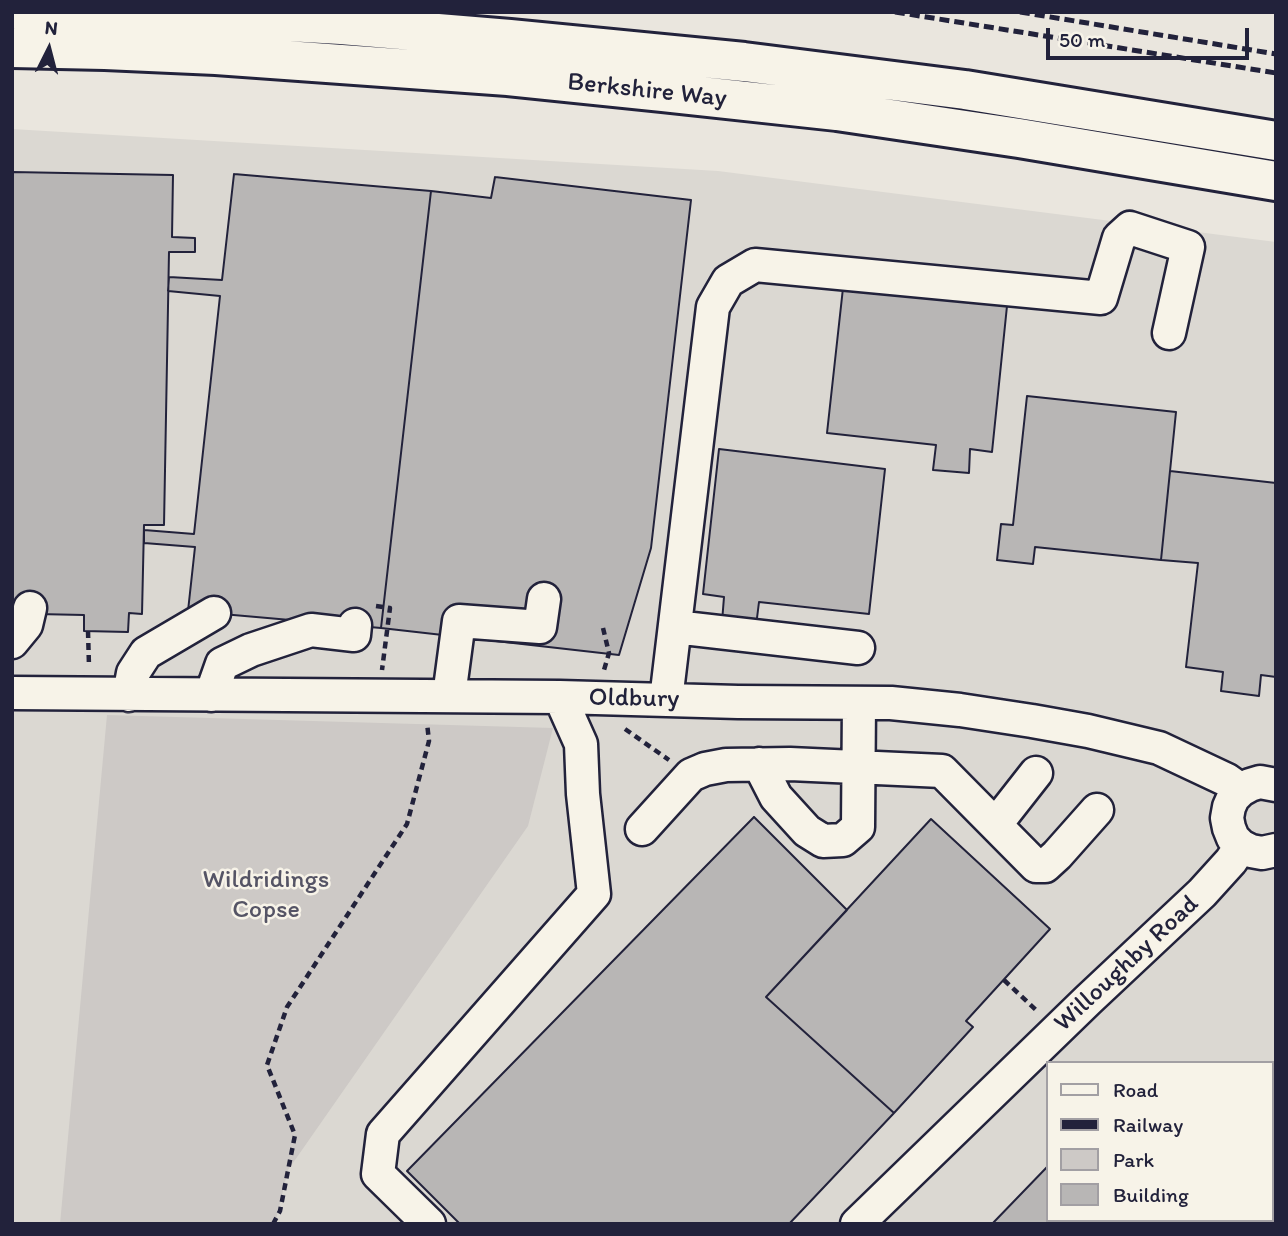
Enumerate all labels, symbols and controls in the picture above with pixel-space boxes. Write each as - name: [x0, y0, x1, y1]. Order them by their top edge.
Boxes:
- north arrow: [14, 14, 84, 84]
- scale bar: [1050, 14, 1253, 58]
- text: N: [44, 16, 59, 40]
- text: 50 m: [1059, 27, 1105, 52]
- street label: Berkshire Way: [566, 67, 728, 115]
- street label: Oldbury: [588, 683, 680, 715]
- park label: Wildridings Copse: [203, 864, 329, 926]
- street label: Willoughby Road: [1048, 889, 1206, 1039]
- legend: [1046, 1061, 1274, 1222]
- text: Road: [1113, 1077, 1158, 1102]
- text: Railway: [1113, 1112, 1183, 1137]
- text: Park: [1113, 1147, 1154, 1172]
- text: Building: [1113, 1182, 1189, 1207]

